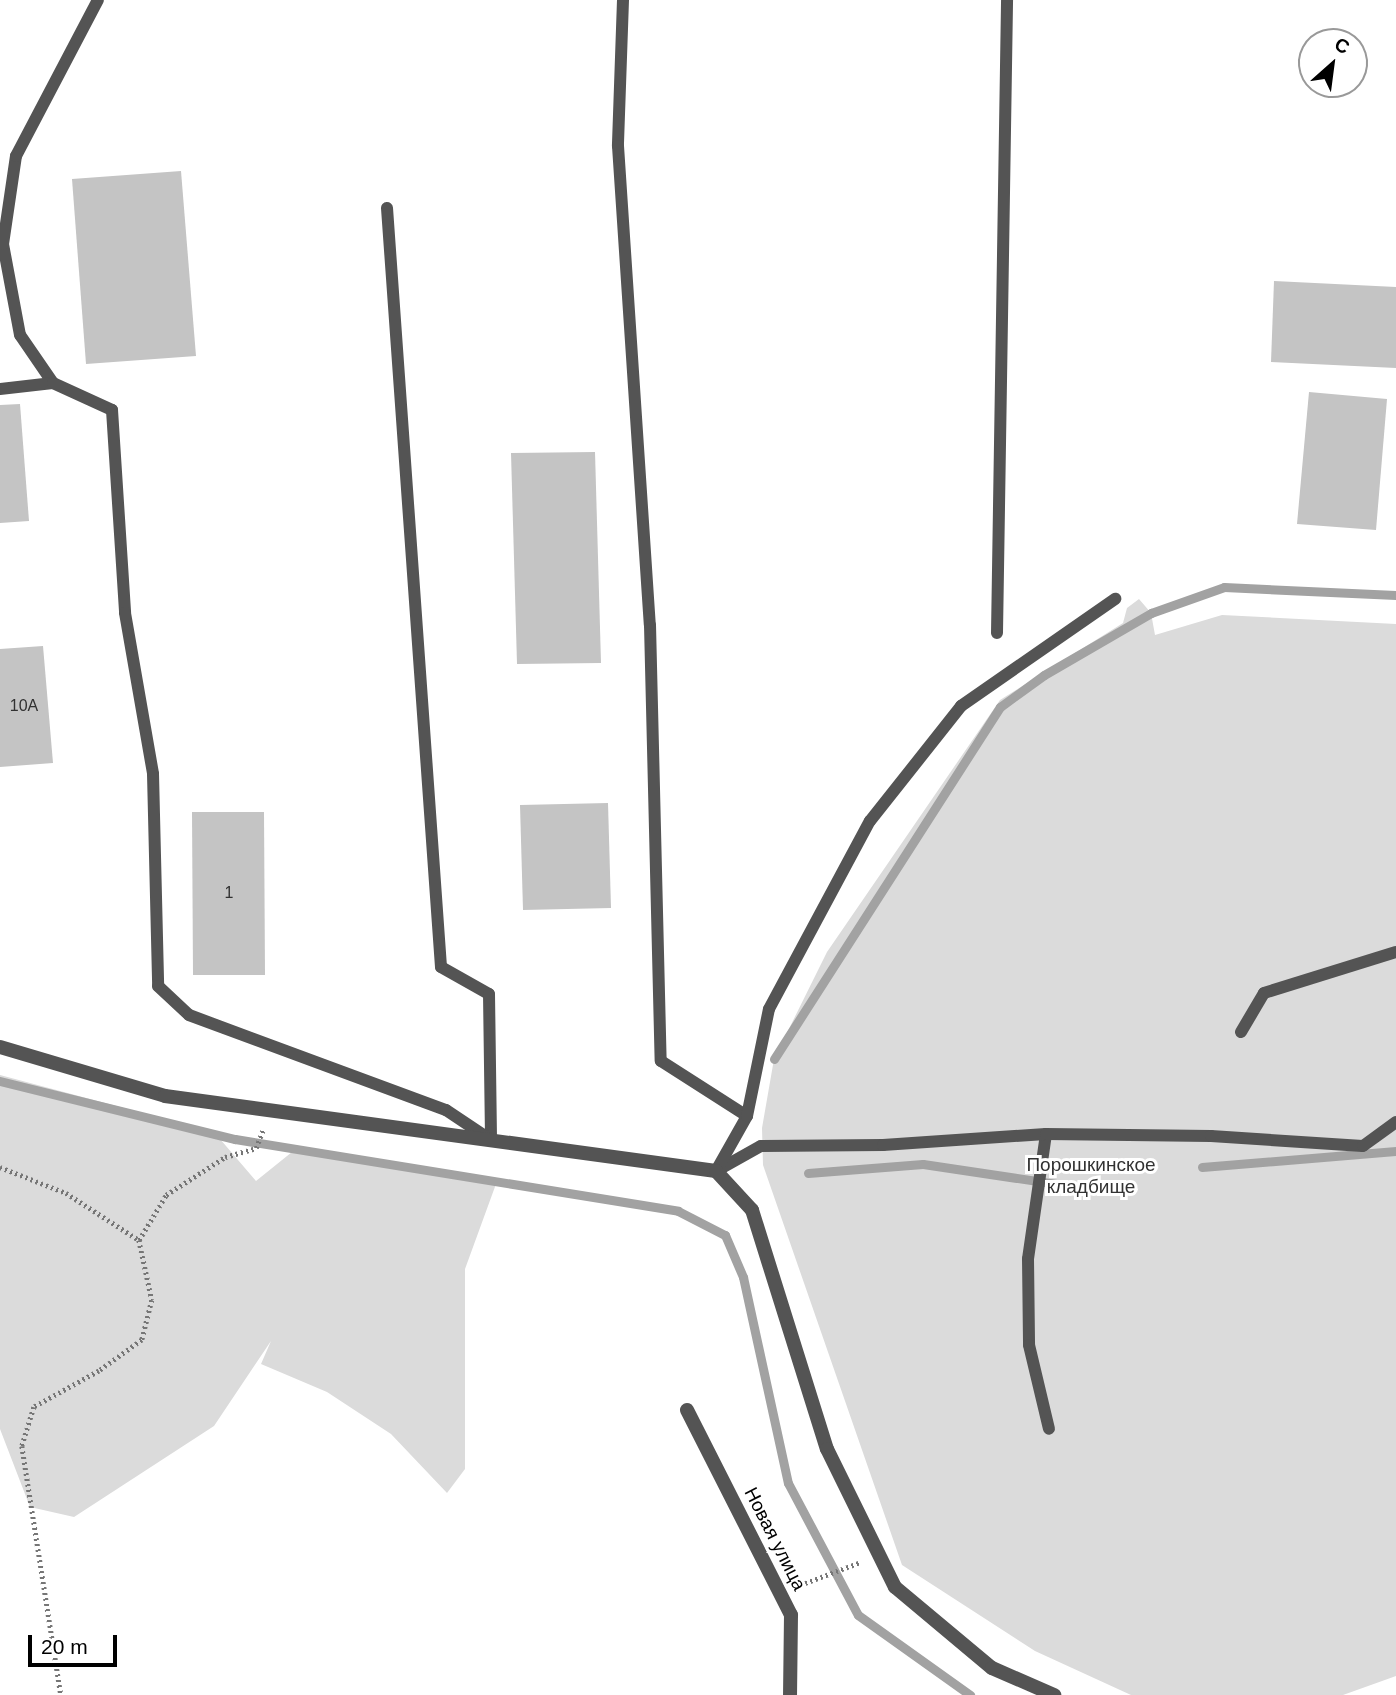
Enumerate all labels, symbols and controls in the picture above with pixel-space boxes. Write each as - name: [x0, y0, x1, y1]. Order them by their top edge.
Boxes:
- north arrow: [1298, 28, 1368, 98]
- text: С: [1331, 33, 1353, 58]
- house number: 10А: [10, 696, 38, 716]
- house number: 1: [225, 883, 233, 903]
- park label: Порошкинское кладбище: [1026, 1154, 1156, 1198]
- street label: Новая улица: [739, 1484, 811, 1594]
- scale bar: [32, 1622, 121, 1666]
- text: 20 m: [41, 1635, 88, 1658]

